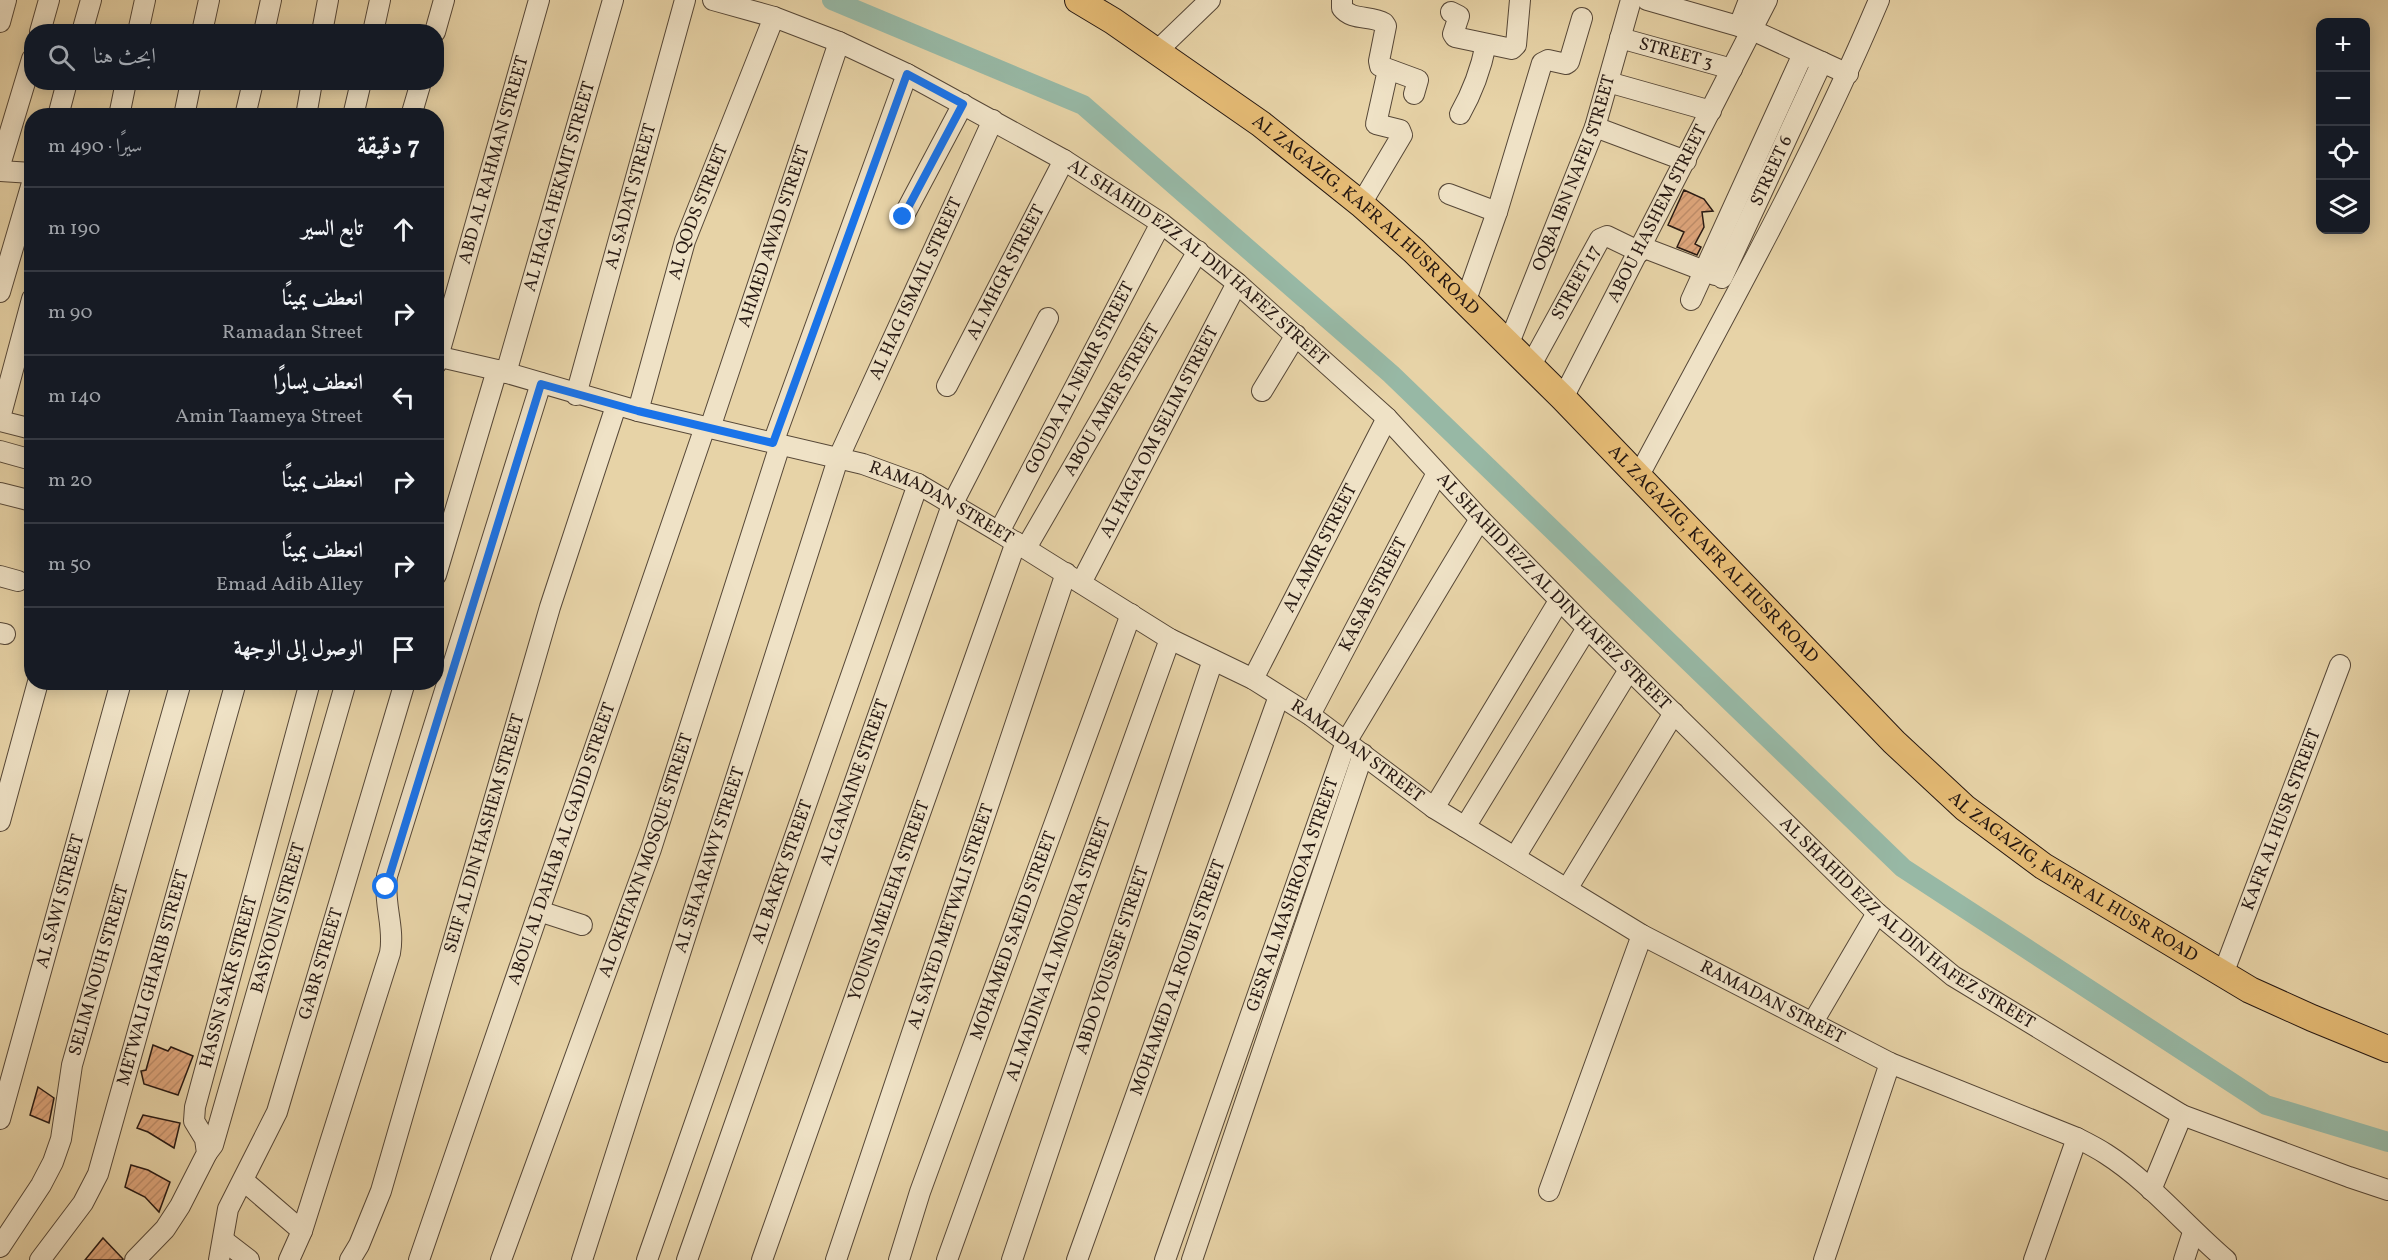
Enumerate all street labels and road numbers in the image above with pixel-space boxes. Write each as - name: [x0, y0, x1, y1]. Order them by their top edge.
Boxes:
- street label: STREET 3: [1636, 31, 1716, 76]
- street label: ABD AL RAHMAN STREET: [452, 52, 535, 267]
- street label: OQBA IBN NAFEI STREET: [1526, 72, 1622, 275]
- street label: AL HAGA HEKMIT STREET: [517, 78, 602, 295]
- street label: AL ZAGAZIG, KAFR AL HUSR ROAD: [1247, 109, 1485, 321]
- street label: AL SADAT STREET: [599, 120, 663, 272]
- street label: ABOU HASHEM STREET: [1601, 120, 1714, 307]
- street label: STREET 6: [1744, 131, 1799, 210]
- street label: AL QODS STREET: [662, 140, 735, 283]
- street label: AHMED AWAD STREET: [732, 142, 816, 331]
- street label: AL SHAHID EZZ AL DIN HAFEZ STREET: [1063, 153, 1334, 372]
- street label: AL HAG ISMAIL STREET: [863, 193, 969, 384]
- street label: AL MHGR STREET: [960, 200, 1051, 344]
- street label: STREET 17: [1545, 240, 1607, 325]
- street label: GOUDA AL NEMR STREET: [1019, 277, 1141, 479]
- street label: ABOU AMER STREET: [1058, 319, 1166, 481]
- street label: AL HAGA OM SELIM STREET: [1094, 321, 1225, 543]
- street label: AL ZAGAZIG, KAFR AL HUSR ROAD: [1602, 439, 1824, 669]
- street label: RAMADAN STREET: [866, 455, 1019, 551]
- street label: AL SHAHID EZZ AL DIN HAFEZ STREET: [1431, 467, 1677, 716]
- street label: AL AMIR STREET: [1277, 479, 1364, 617]
- street label: KASAB STREET: [1333, 533, 1414, 656]
- street label: RAMADAN STREET: [1286, 693, 1430, 809]
- street label: AL GANAINE STREET: [814, 695, 896, 869]
- street label: ABOU AL DAHAB AL GADID STREET: [502, 699, 622, 988]
- street label: SEIF AL DIN HASHEM STREET: [438, 710, 531, 956]
- street label: KAFR AL HUSR STREET: [2236, 725, 2327, 914]
- street label: AL OKHTAYN MOSQUE STREET: [593, 730, 700, 981]
- street label: AL SHAARAWY STREET: [668, 763, 751, 956]
- street label: GESR AL MASHROAA STREET: [1240, 774, 1345, 1015]
- street label: AL ZAGAZIG, KAFR AL HUSR ROAD: [1943, 786, 2202, 968]
- street label: AL BAKRY STREET: [746, 796, 819, 947]
- street label: YOUNIS MELEHA STREET: [842, 797, 936, 1004]
- street label: AL SAYED METWALI STREET: [901, 800, 1000, 1033]
- street label: AL SHAHID EZZ AL DIN HAFEZ STREET: [1774, 811, 2040, 1036]
- street label: AL MADINA AL MNOURA STREET: [1000, 814, 1118, 1085]
- street label: MOHAMED SAEID STREET: [964, 827, 1063, 1044]
- street label: AL SAWI STREET: [30, 831, 91, 971]
- street label: BASYOUNI STREET: [245, 839, 312, 996]
- street label: MOHAMED AL ROUBI STREET: [1124, 856, 1232, 1099]
- street label: ABDO YOUSSEF STREET: [1069, 863, 1156, 1058]
- street label: METWALI GHARIB STREET: [111, 866, 195, 1088]
- street label: SELIM NOUH STREET: [63, 881, 135, 1059]
- street label: HASSN SAKR STREET: [194, 893, 264, 1071]
- street label: GABR STREET: [293, 904, 350, 1023]
- street label: RAMADAN STREET: [1695, 954, 1850, 1050]

